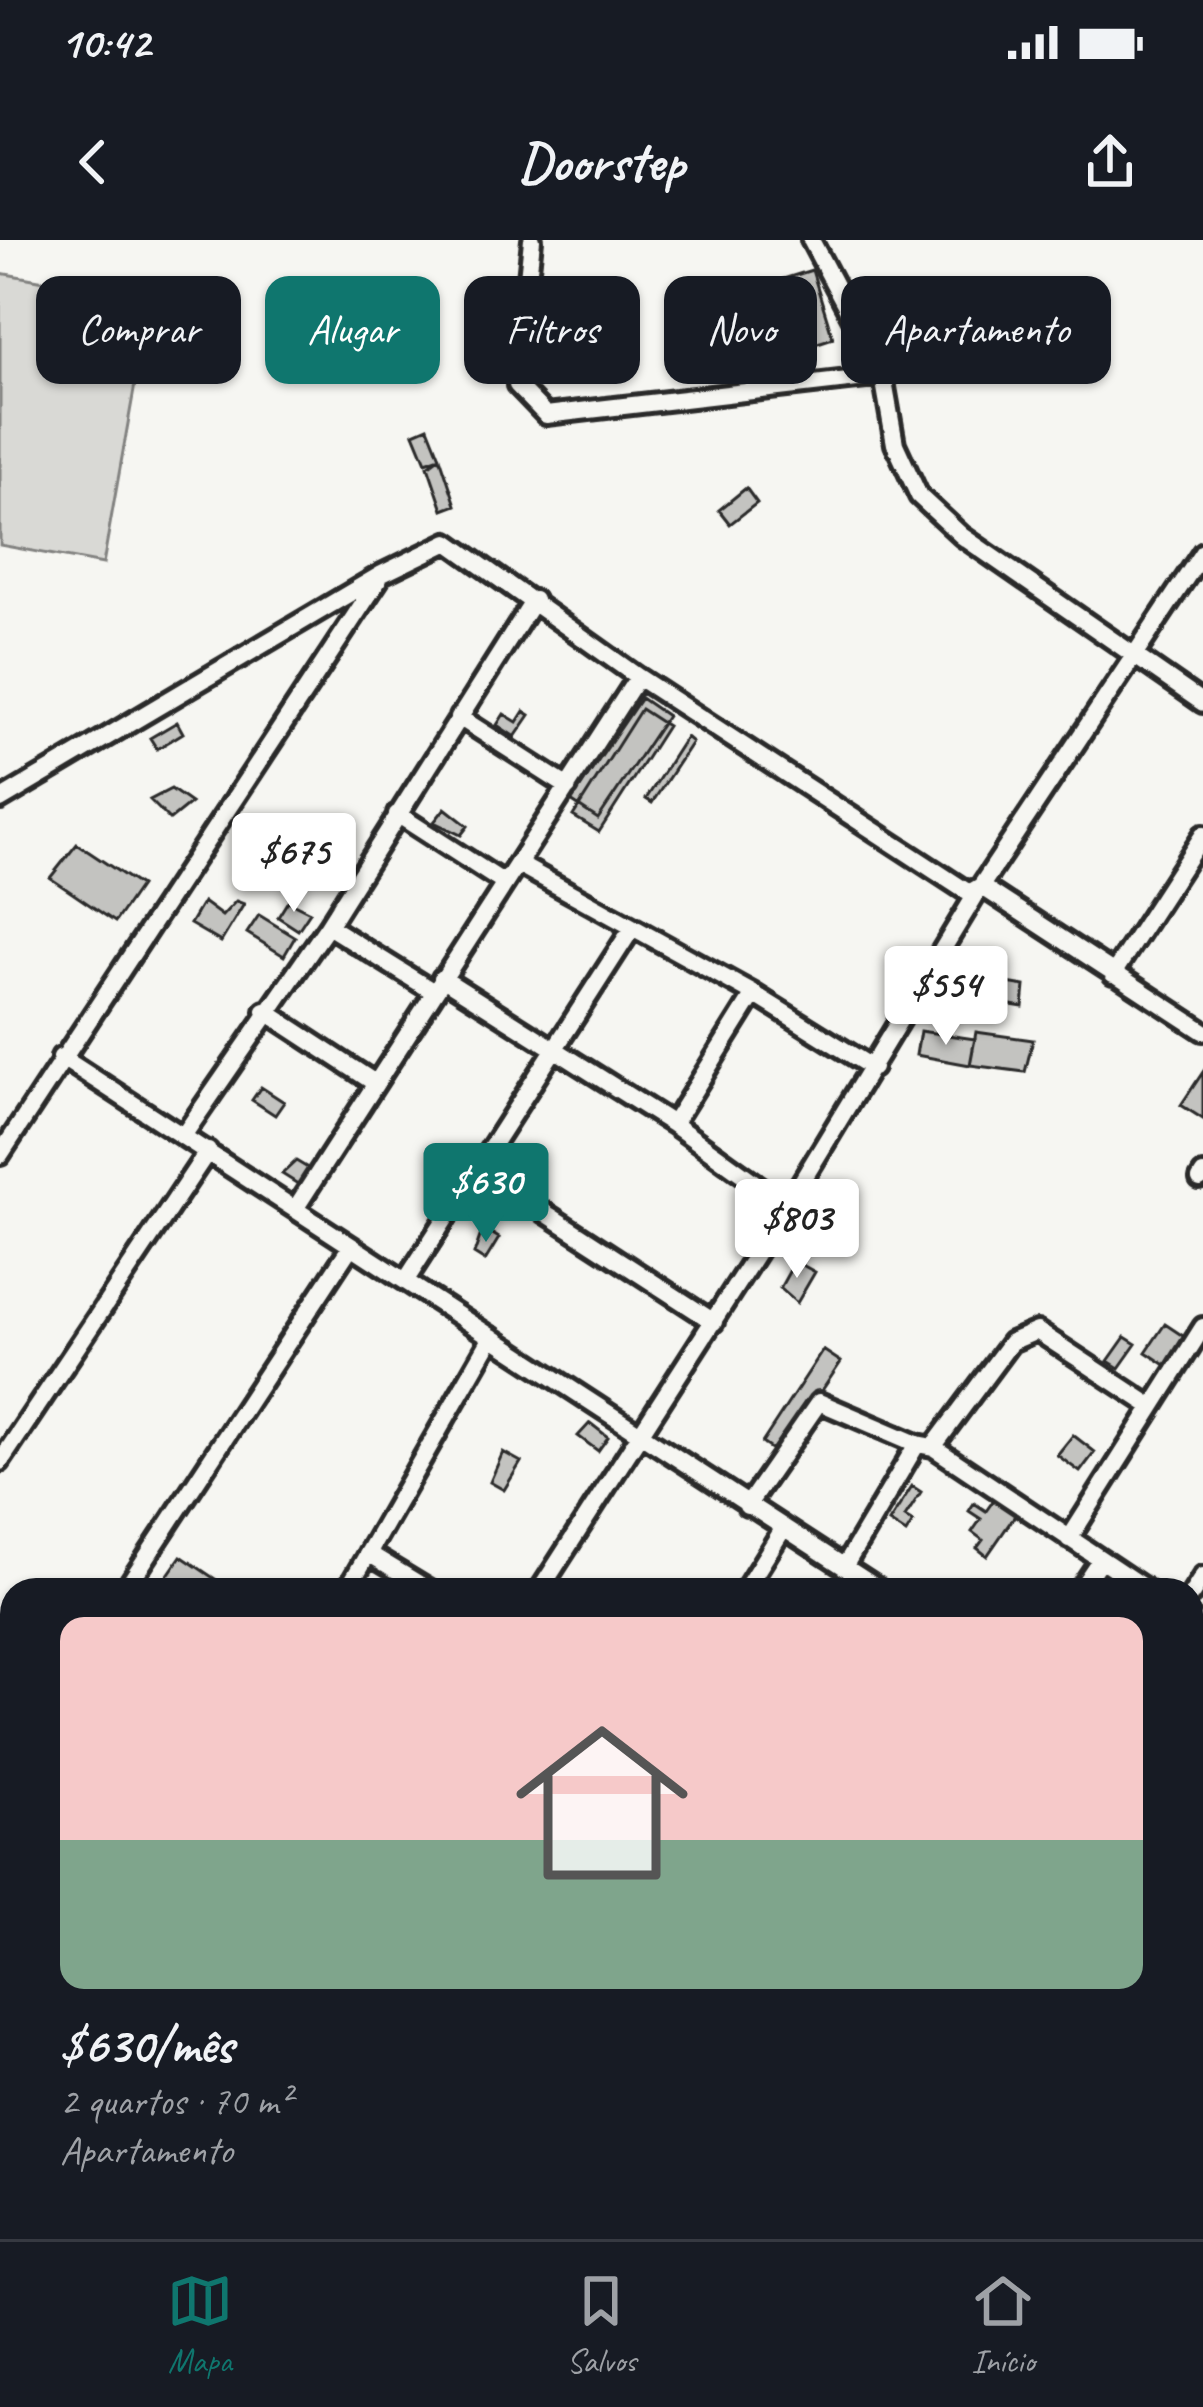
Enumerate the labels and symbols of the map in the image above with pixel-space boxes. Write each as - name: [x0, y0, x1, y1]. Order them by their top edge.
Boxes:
- pin: $675: [223, 813, 365, 915]
- pin: $554: [875, 946, 1017, 1048]
- pin: $630: [415, 1143, 557, 1245]
- pin: $803: [726, 1179, 868, 1281]

